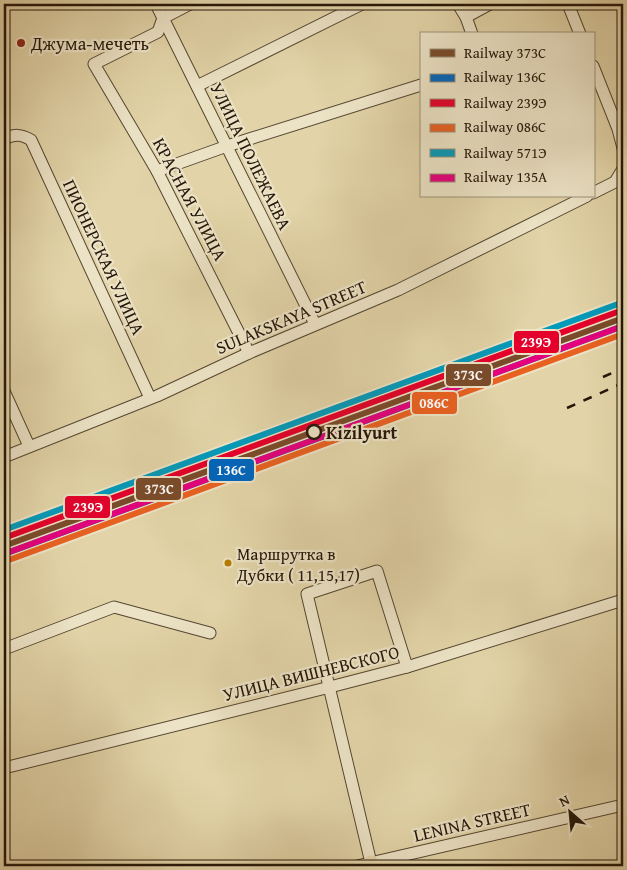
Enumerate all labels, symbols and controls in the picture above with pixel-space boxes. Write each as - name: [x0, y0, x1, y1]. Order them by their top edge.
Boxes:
- place label: Джума-мечеть: [30, 30, 149, 57]
- legend: [420, 32, 594, 198]
- marker: Джума-мечеть: [15, 37, 27, 49]
- text: Railway 373C: [464, 42, 546, 63]
- text: Railway 136С: [464, 66, 546, 87]
- street label: УЛИЦА ПОЛЕЖАЕВА: [204, 78, 299, 234]
- text: Railway 239Э: [464, 92, 547, 113]
- text: Railway 086С: [464, 116, 546, 137]
- street label: КРАСНАЯ УЛИЦА: [146, 133, 234, 265]
- text: Railway 571Э: [464, 142, 547, 163]
- text: Railway 135А: [464, 166, 547, 187]
- street label: ПИОНЕРСКАЯ УЛИЦА: [56, 175, 152, 339]
- street label: SULAKSKAYA STREET: [211, 273, 371, 361]
- line badge: 239Э: [513, 330, 560, 354]
- text: 239Э: [521, 332, 552, 352]
- line badge: 373C: [445, 363, 492, 387]
- text: 373C: [453, 365, 483, 385]
- line badge: 086С: [411, 391, 458, 415]
- text: 086С: [419, 393, 449, 413]
- place label: Kizilyurt: [326, 419, 398, 446]
- marker: Kizilyurt: [306, 424, 322, 440]
- line badge: 136С: [208, 458, 255, 482]
- text: 136С: [216, 460, 246, 480]
- line badge: 373C: [135, 477, 182, 501]
- text: 373C: [144, 479, 174, 499]
- line badge: 239Э: [64, 495, 111, 519]
- text: 239Э: [73, 497, 104, 517]
- place label: Маршрутка в Дубки ( 11,15,17): [236, 541, 360, 587]
- marker: Маршрутка в Дубки ( 11,15,17): [223, 558, 233, 568]
- street label: УЛИЦА ВИШНЕВСКОГО: [220, 638, 402, 708]
- north arrow: [544, 788, 594, 838]
- text: N: [555, 789, 573, 811]
- street label: LENINA STREET: [411, 795, 533, 849]

